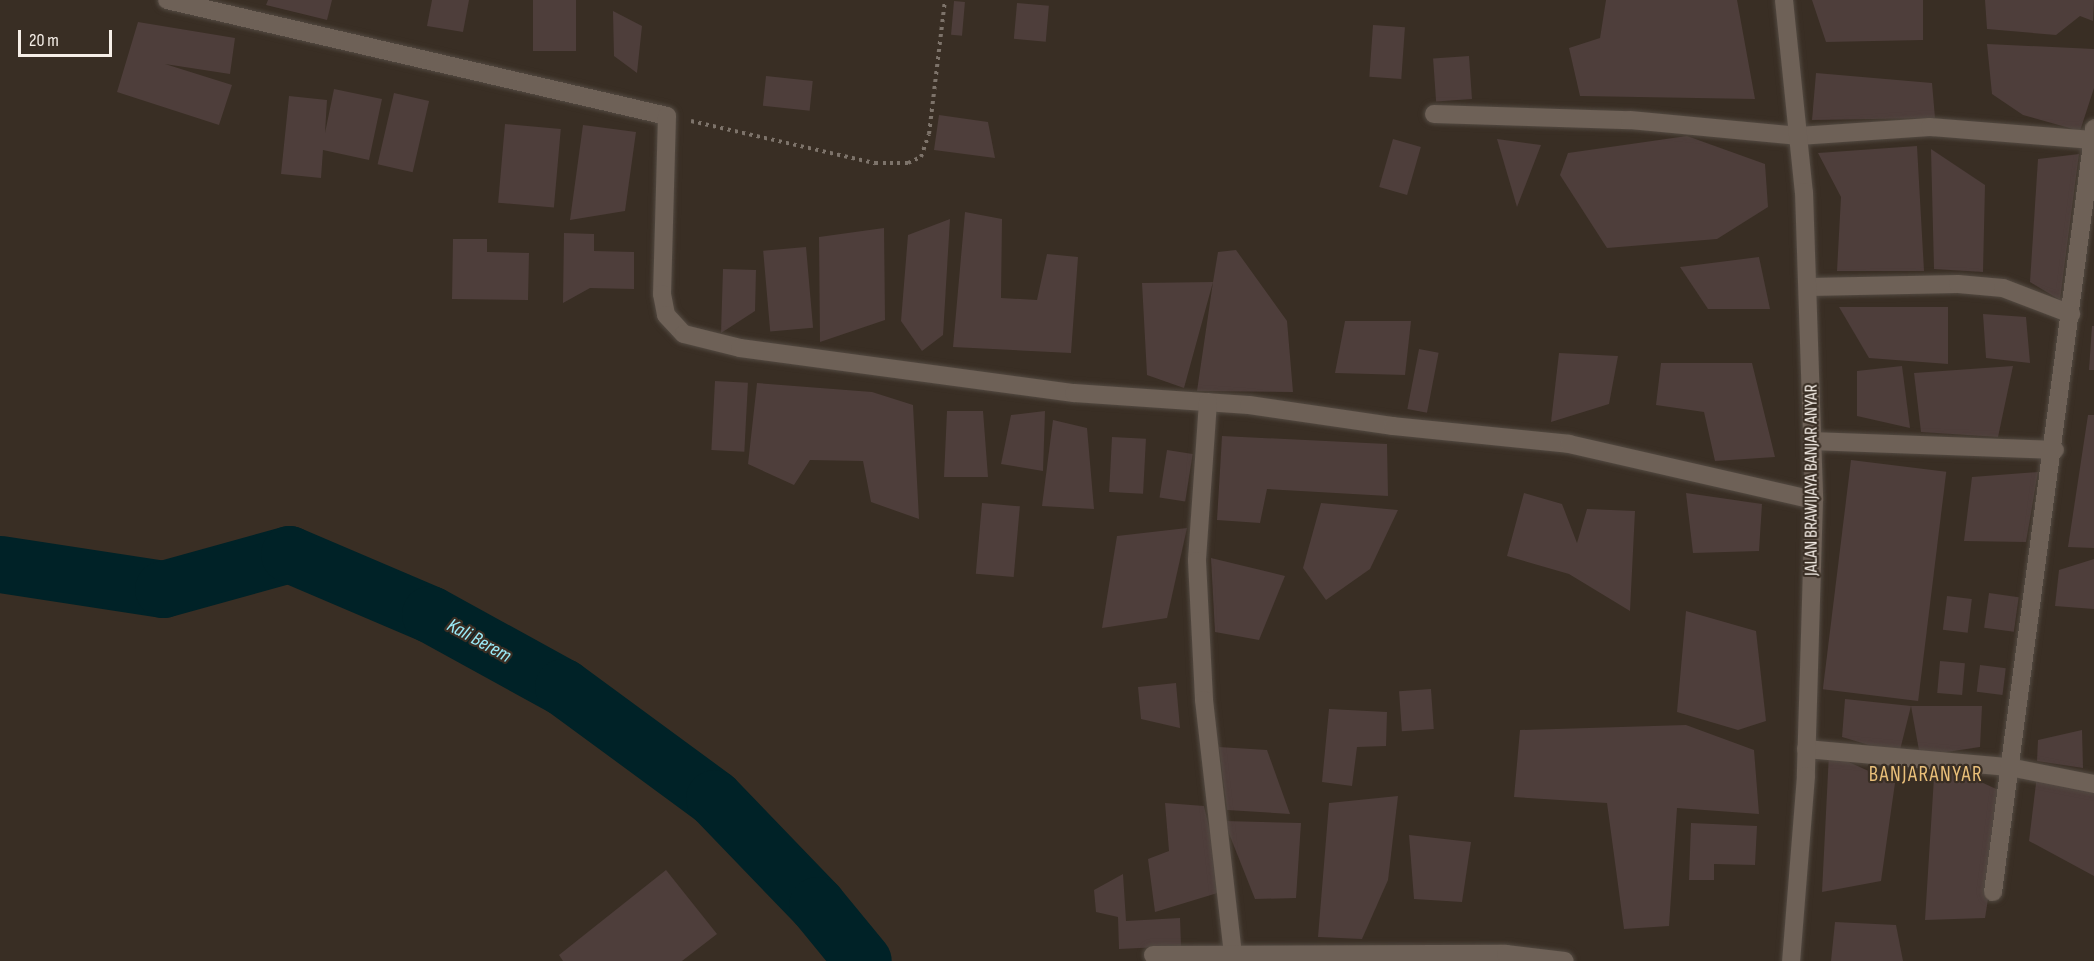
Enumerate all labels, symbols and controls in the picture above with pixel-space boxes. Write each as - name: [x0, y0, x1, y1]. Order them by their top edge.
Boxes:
- scale bar: [21, 18, 116, 56]
- text: 20 m: [29, 30, 59, 51]
- street label: JALAN BRAWIJAYA BANJAR ANYAR: [1801, 384, 1823, 576]
- water label: Kali Berem: [443, 614, 515, 668]
- district label: BANJARANYAR: [1869, 762, 1983, 788]

